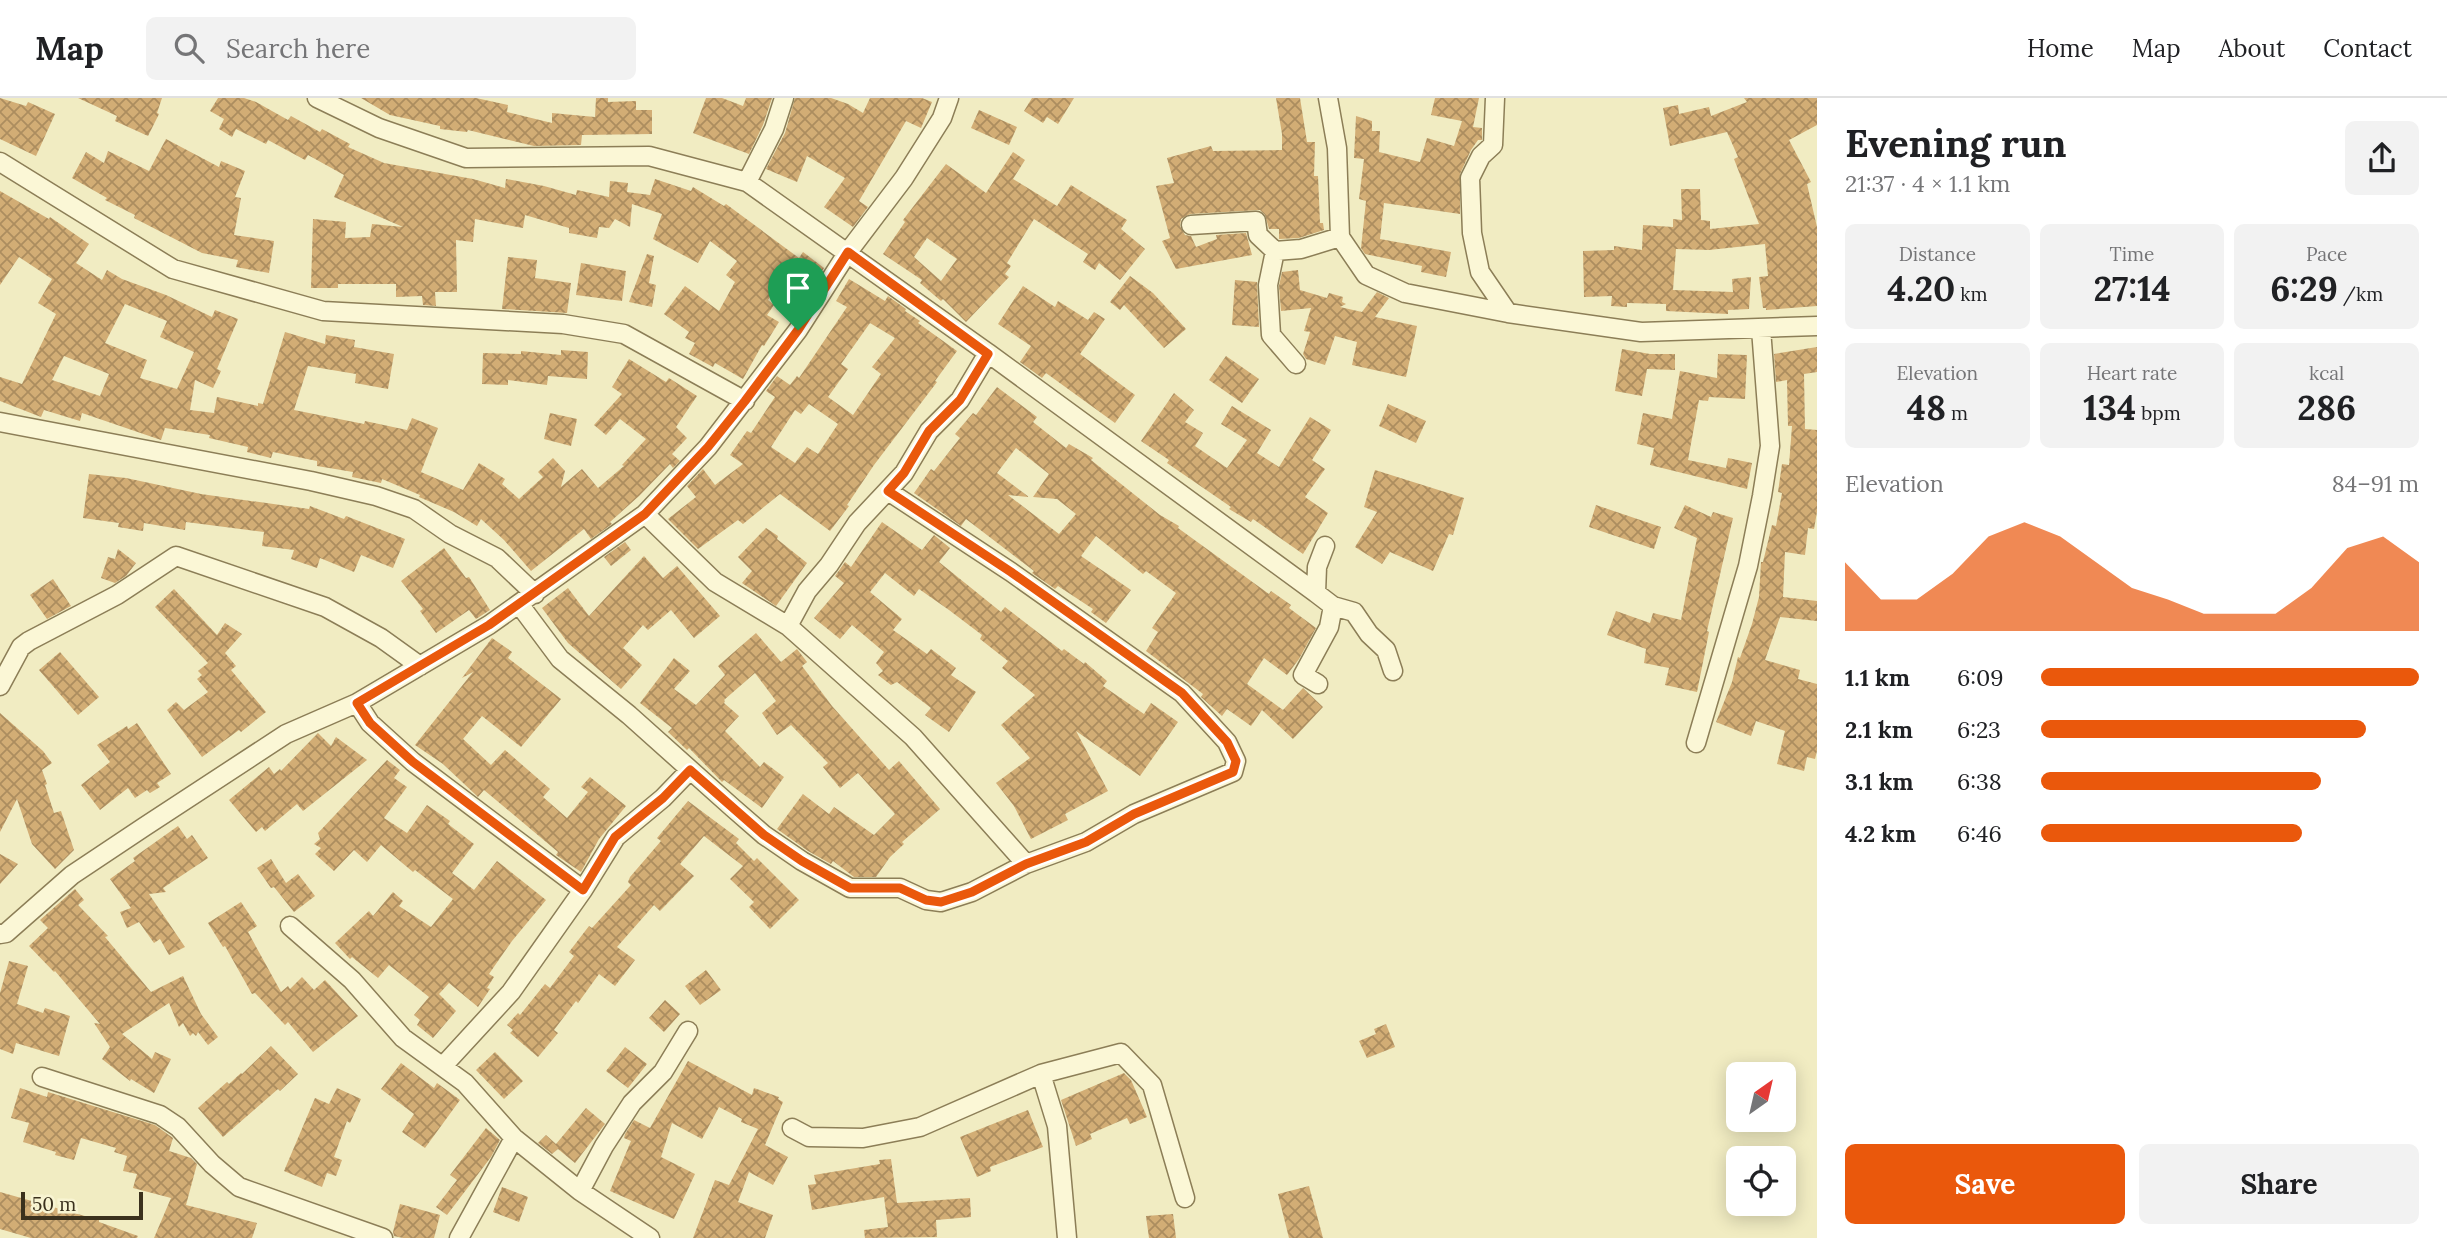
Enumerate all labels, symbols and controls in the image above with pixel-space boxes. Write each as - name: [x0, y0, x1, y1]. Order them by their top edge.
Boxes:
- search box: [146, 17, 636, 80]
- text: Map: [35, 27, 104, 69]
- icon: search: [170, 29, 208, 67]
- text: Search here: [226, 32, 370, 65]
- text: Home: [2027, 33, 2094, 64]
- text: Map: [2132, 33, 2181, 64]
- text: About: [2219, 33, 2285, 64]
- text: Contact: [2323, 33, 2412, 64]
- text: Evening run: [1845, 119, 2067, 167]
- button: share: [2345, 121, 2419, 195]
- text: 21:37 · 4 × 1.1 km: [1845, 169, 2010, 198]
- text: Distance: [1899, 242, 1976, 266]
- text: Time: [2110, 242, 2154, 266]
- text: Pace: [2306, 242, 2347, 266]
- pin: [768, 258, 828, 330]
- text: 4.20: [1887, 266, 1955, 311]
- text: 27:14: [2093, 266, 2171, 311]
- text: 6:29: [2270, 266, 2338, 311]
- icon: arrive: [779, 269, 817, 307]
- text: km: [1955, 282, 1988, 306]
- text: /km: [2338, 282, 2383, 306]
- text: Elevation: [1897, 361, 1978, 385]
- text: Heart rate: [2087, 361, 2177, 385]
- text: kcal: [2309, 361, 2344, 385]
- text: 48: [1907, 385, 1946, 430]
- text: 134: [2083, 385, 2136, 430]
- text: 286: [2297, 385, 2356, 430]
- text: m: [1946, 401, 1968, 425]
- text: bpm: [2136, 401, 2181, 425]
- text: Elevation: [1845, 469, 1944, 498]
- text: 84–91 m: [2332, 469, 2419, 498]
- text: 1.1 km: [1845, 663, 1910, 692]
- text: 6:09: [1957, 663, 2004, 692]
- text: 2.1 km: [1845, 715, 1913, 744]
- text: 6:23: [1957, 715, 2001, 744]
- text: 3.1 km: [1845, 767, 1913, 796]
- text: 6:38: [1957, 767, 2002, 796]
- text: 4.2 km: [1845, 819, 1916, 848]
- text: 6:46: [1957, 819, 2002, 848]
- north arrow: [1726, 1062, 1796, 1132]
- map controls: [1726, 1062, 1796, 1216]
- button: Save: [1845, 1144, 2125, 1224]
- button: Share: [2139, 1144, 2419, 1224]
- button: locate: [1726, 1146, 1796, 1216]
- scale bar: [21, 1189, 144, 1221]
- text: 50 m: [32, 1192, 76, 1216]

